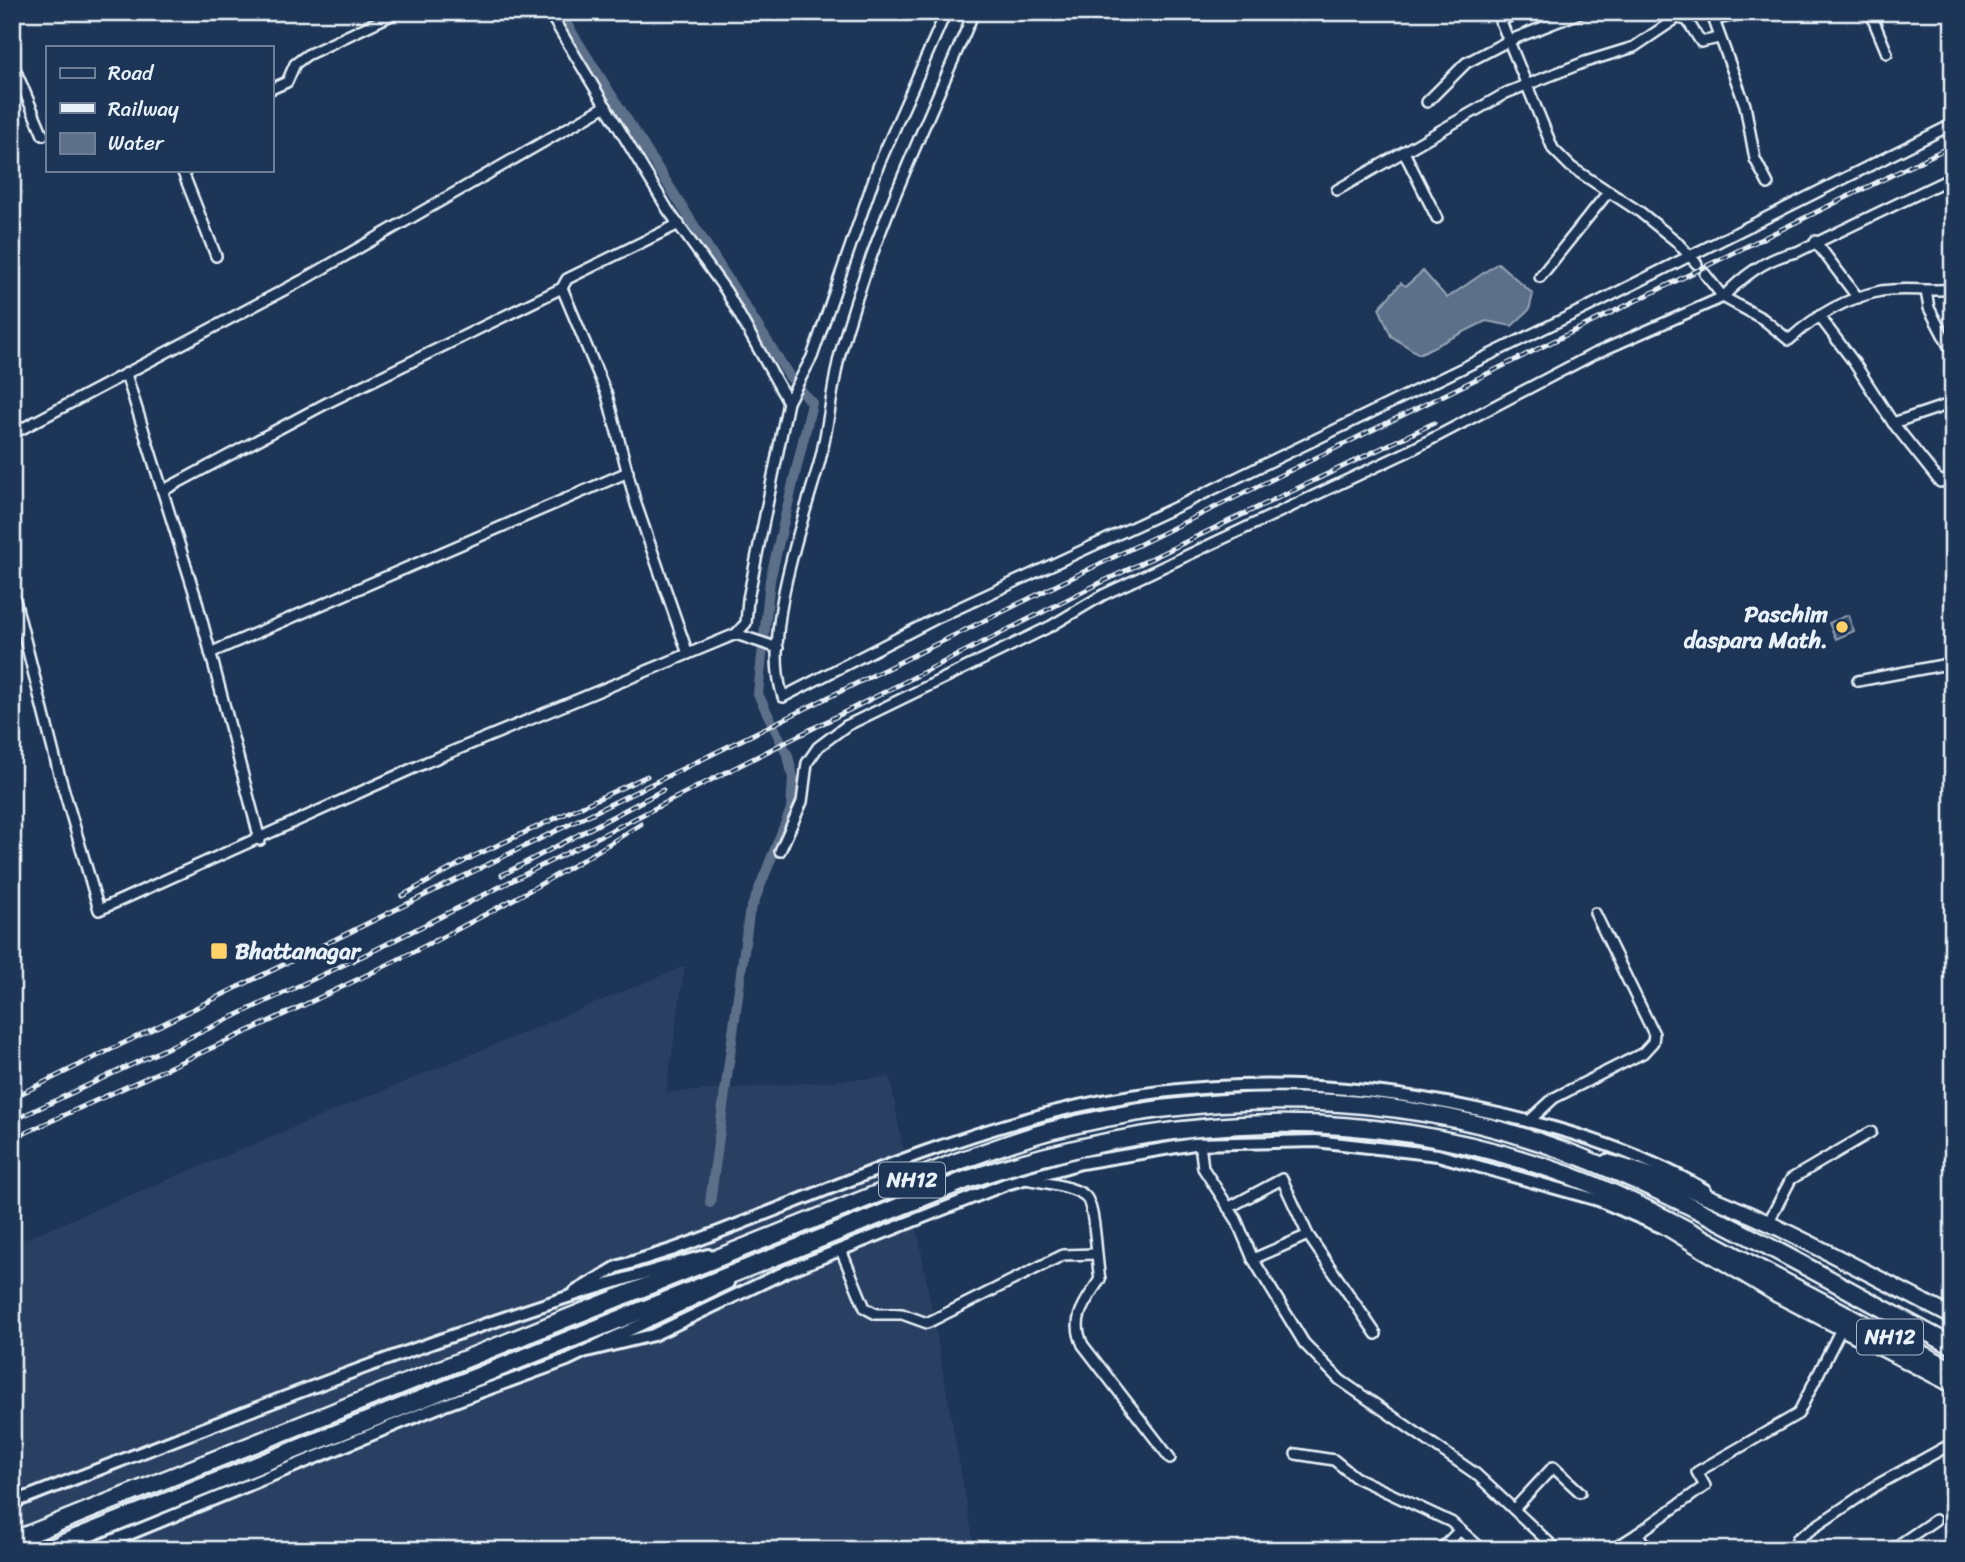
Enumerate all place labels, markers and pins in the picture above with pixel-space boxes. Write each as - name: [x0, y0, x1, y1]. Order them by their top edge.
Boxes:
- place label: Paschim daspara Math.: [1684, 594, 1828, 661]
- marker: Paschim daspara Math.: [1834, 619, 1850, 635]
- place label: Bhattanagar: [235, 931, 363, 972]
- marker: Bhattanagar: [209, 941, 229, 961]

